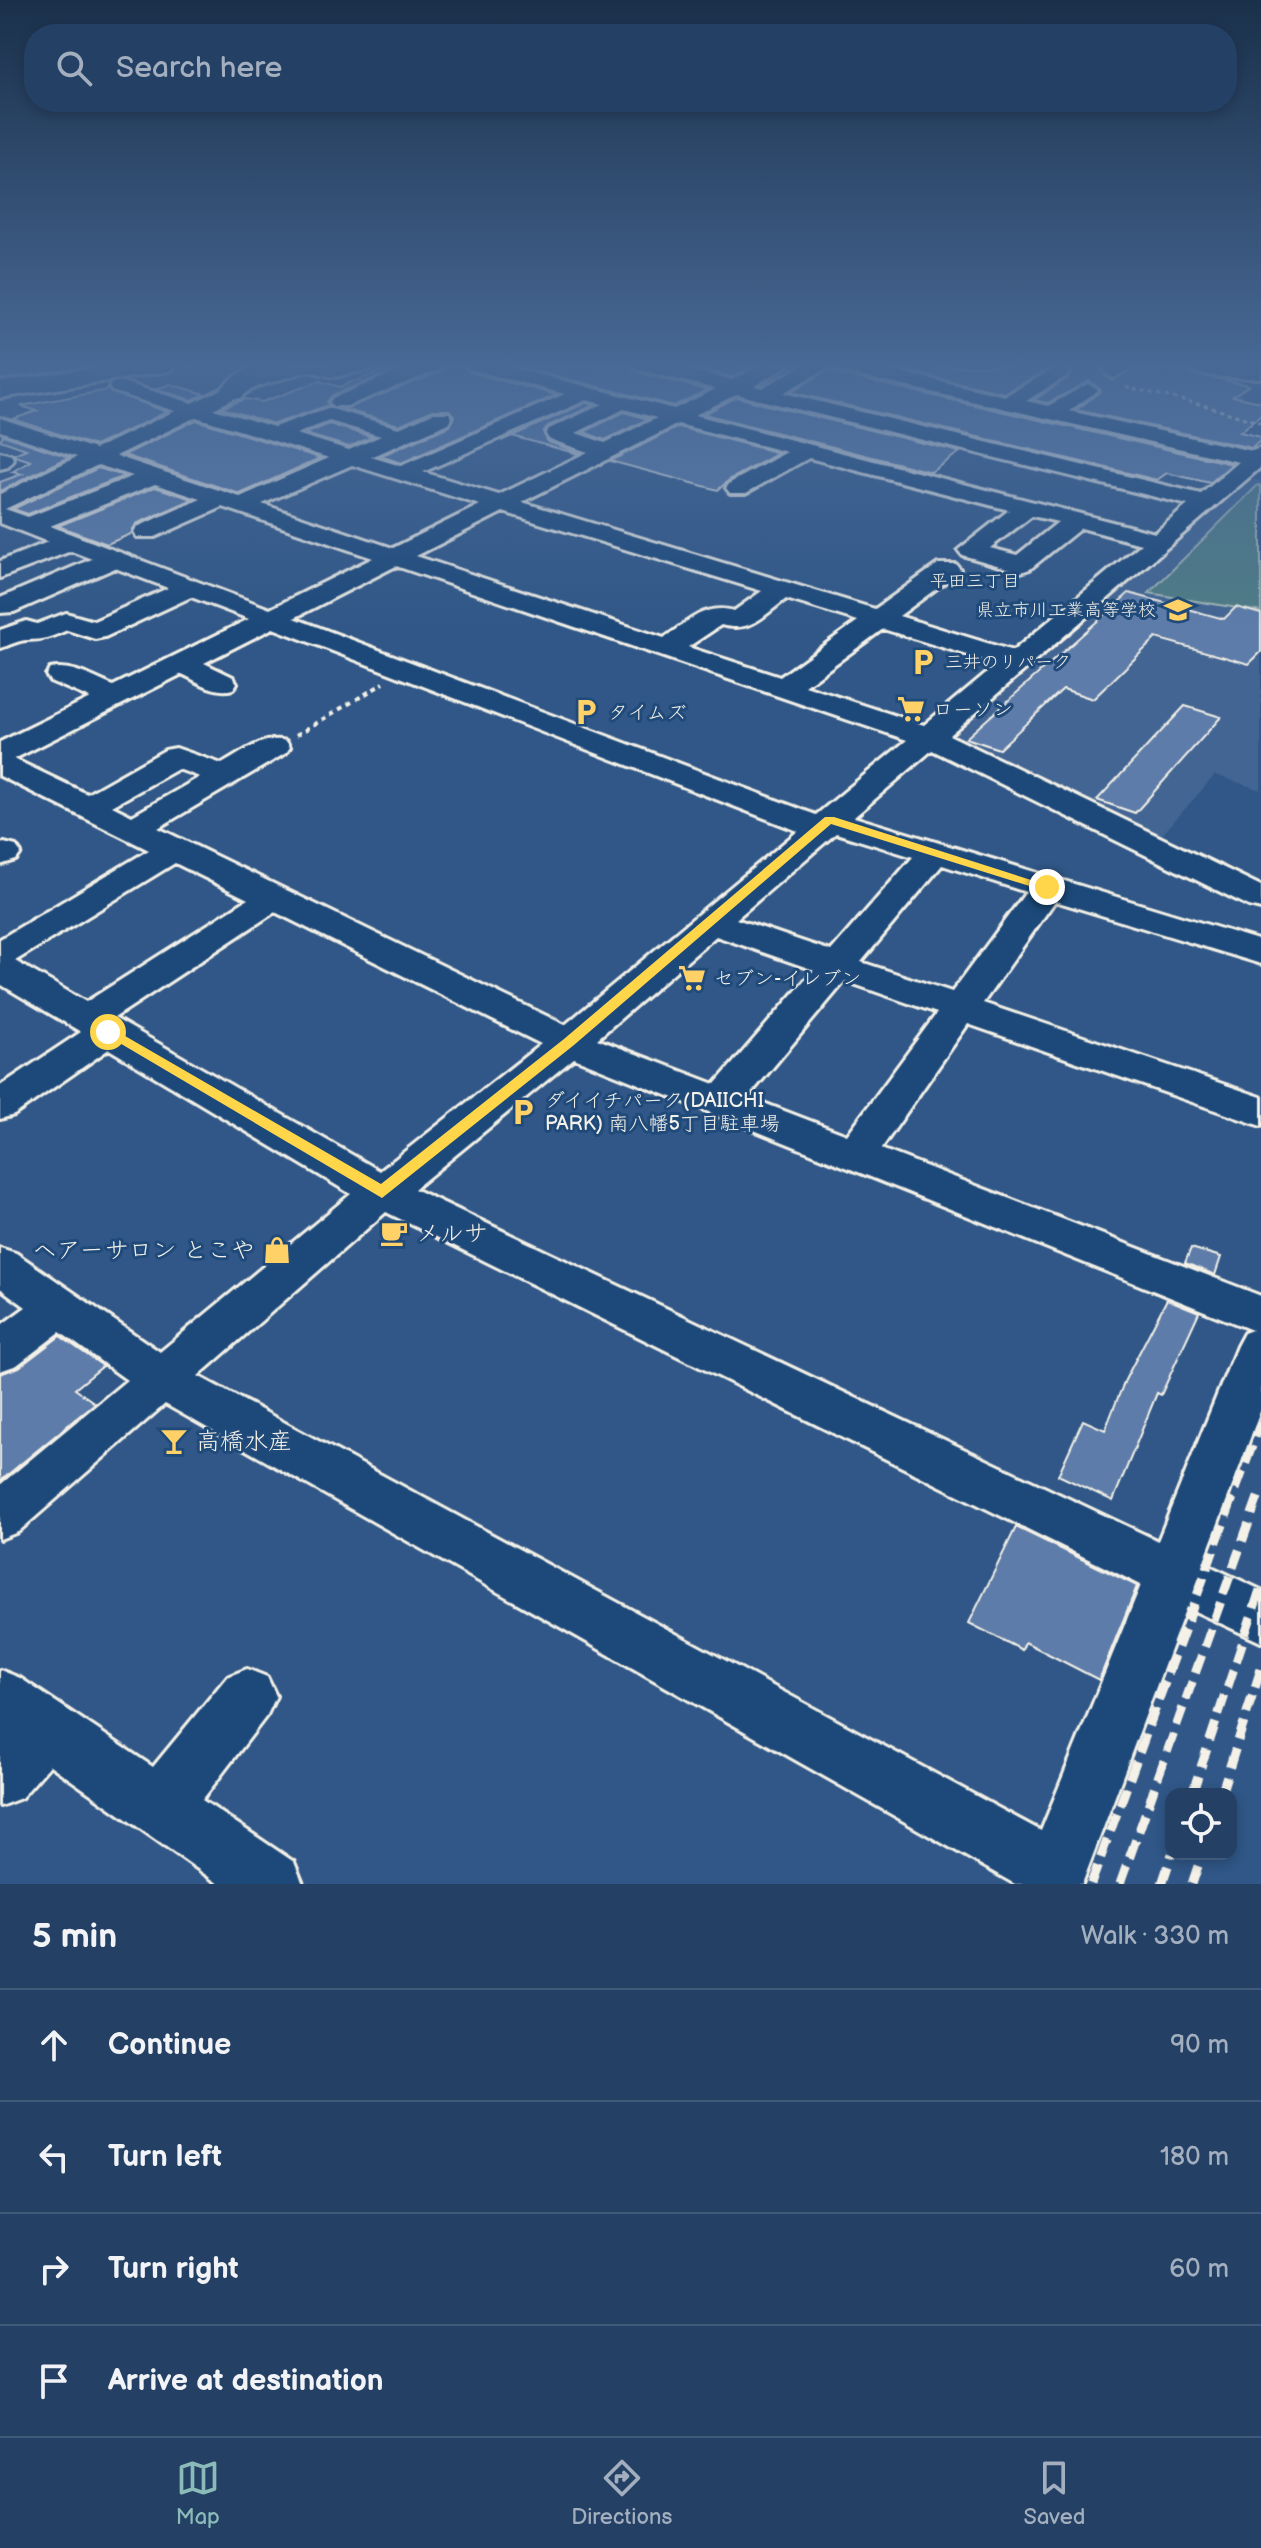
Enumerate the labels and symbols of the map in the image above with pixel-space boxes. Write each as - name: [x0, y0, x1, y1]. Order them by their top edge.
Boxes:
- district label: 平田三丁目: [930, 571, 1020, 592]
- school or university icon: 県立市川工業高等学校: [1163, 595, 1193, 625]
- place label: 県立市川工業高等学校: [976, 600, 1156, 621]
- parking icon: 三井のリパーク: [908, 647, 938, 677]
- place label: 三井のリパーク: [945, 652, 1071, 673]
- supermarket icon: ローソン: [896, 694, 926, 724]
- parking icon: タイムズ: [571, 697, 601, 727]
- place label: ローソン: [933, 698, 1013, 722]
- place label: タイムズ: [608, 701, 686, 725]
- route end: [1029, 869, 1065, 905]
- supermarket icon: セブン-イレブン: [677, 963, 707, 993]
- place label: セブン-イレブン: [714, 967, 861, 991]
- route start: [90, 1014, 126, 1050]
- place label: ダイイチパーク(DAIICHI PARK) 南八幡5丁目駐車場: [545, 1089, 780, 1136]
- parking icon: ダイイチパーク(DAIICHI PARK) 南八幡5丁目駐車場: [508, 1097, 538, 1127]
- cafe icon: メルサ: [379, 1218, 409, 1248]
- place label: メルサ: [416, 1219, 488, 1248]
- shop icon: ヘアーサロン とこや: [262, 1235, 292, 1265]
- place label: ヘアーサロン とこや: [33, 1236, 255, 1265]
- bar icon: 高橋水産: [159, 1426, 189, 1456]
- place label: 高橋水産: [196, 1427, 292, 1456]

